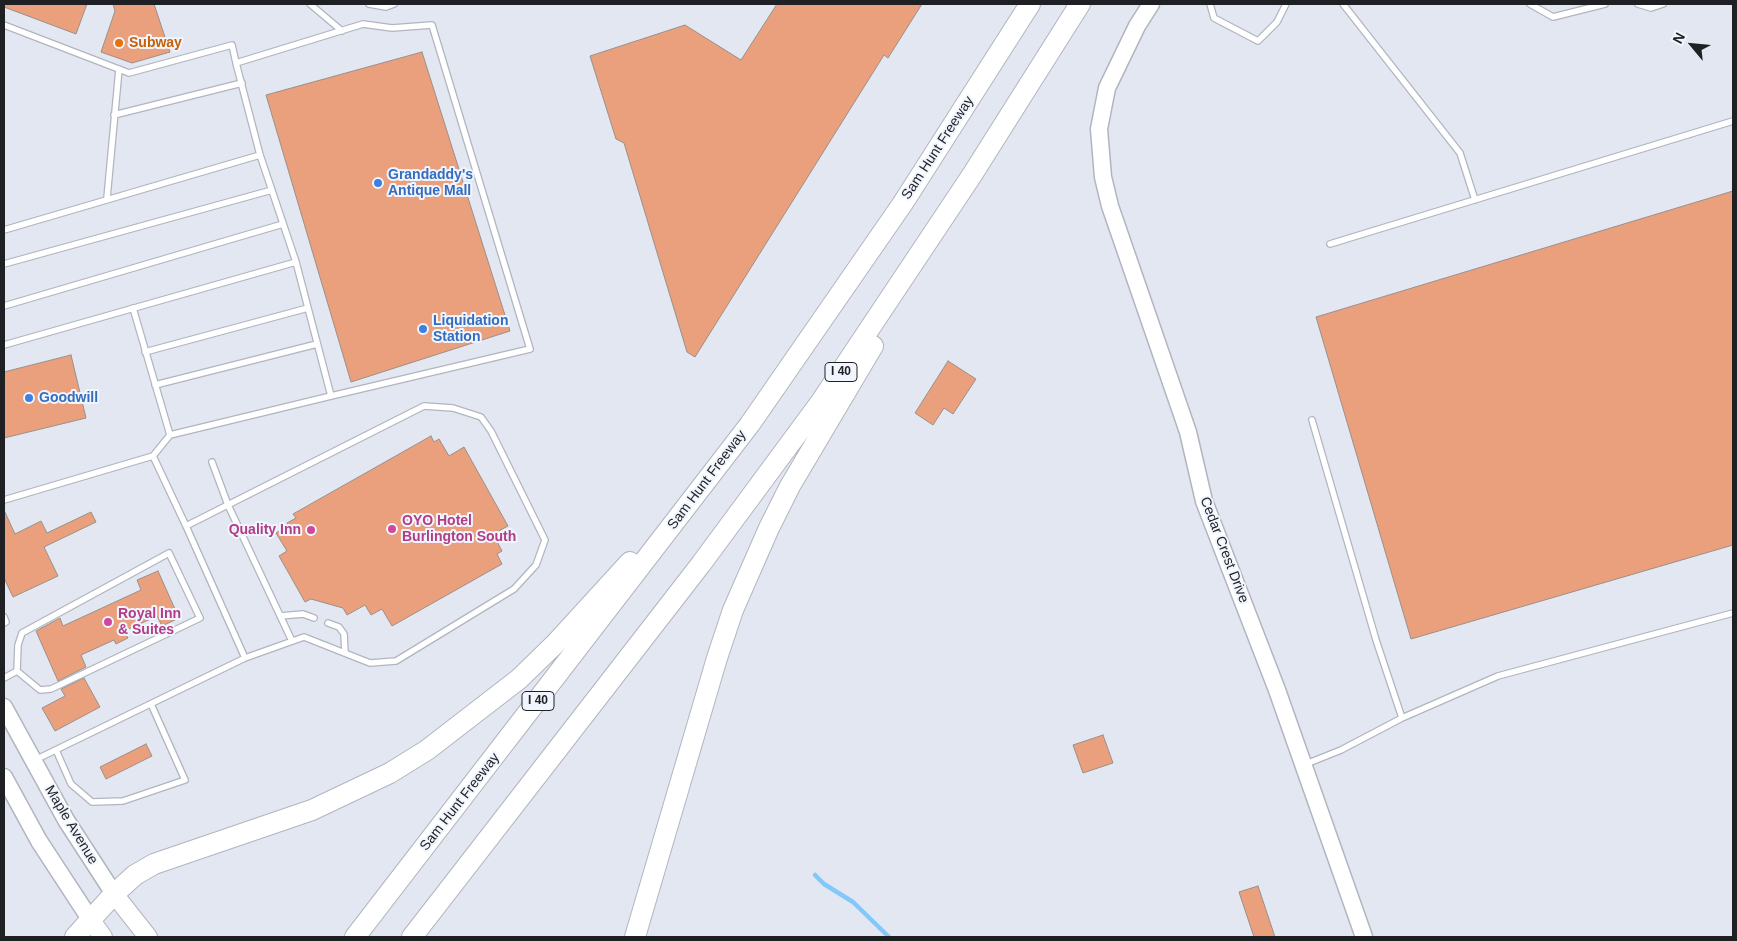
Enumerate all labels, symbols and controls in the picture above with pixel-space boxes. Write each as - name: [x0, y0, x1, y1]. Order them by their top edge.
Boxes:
- north arrow: [1667, 20, 1717, 70]
- text: N: [1669, 30, 1688, 46]
- place label: Subway: [129, 35, 182, 51]
- marker: Subway: [113, 37, 125, 49]
- street label: Sam Hunt Freeway: [898, 93, 978, 203]
- place label: Grandaddy's Antique Mall: [388, 167, 473, 200]
- marker: Grandaddy's Antique Mall: [372, 177, 384, 189]
- place label: Liquidation Station: [433, 313, 508, 346]
- marker: Liquidation Station: [417, 323, 429, 335]
- road number: I 40: [825, 362, 857, 382]
- place label: Goodwill: [39, 390, 98, 406]
- marker: Goodwill: [23, 392, 35, 404]
- street label: Sam Hunt Freeway: [664, 427, 750, 533]
- street label: Cedar Crest Drive: [1196, 495, 1252, 605]
- place label: OYO Hotel Burlington South: [402, 513, 516, 546]
- place label: Quality Inn: [229, 522, 301, 538]
- marker: OYO Hotel Burlington South: [386, 523, 398, 535]
- marker: Quality Inn: [305, 524, 317, 536]
- place label: Royal Inn & Suites: [118, 606, 181, 638]
- marker: Royal Inn & Suites: [102, 616, 114, 628]
- road number: I 40: [522, 691, 554, 710]
- street label: Sam Hunt Freeway: [416, 750, 504, 854]
- street label: Maple Avenue: [41, 782, 101, 868]

